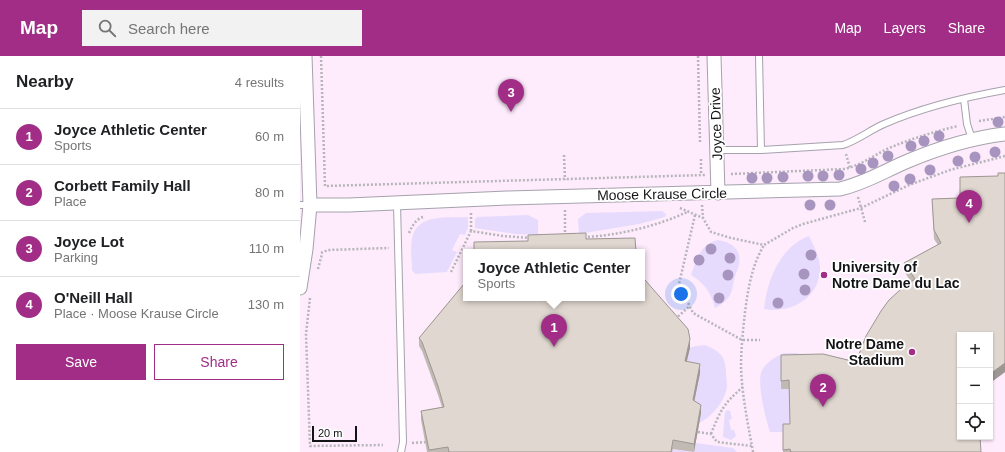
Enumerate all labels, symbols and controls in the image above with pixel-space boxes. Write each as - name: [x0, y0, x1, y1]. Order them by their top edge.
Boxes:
- search box: [82, 10, 362, 46]
- text: Map: [20, 17, 58, 38]
- icon: search: [96, 17, 118, 39]
- text: Search here: [128, 20, 210, 37]
- text: Map: [834, 20, 862, 36]
- text: Layers: [884, 20, 926, 36]
- text: Share: [948, 20, 985, 36]
- text: Nearby: [16, 72, 74, 91]
- text: 4 results: [235, 75, 284, 90]
- pin: 3: [498, 79, 524, 112]
- street label: Joyce Drive: [707, 87, 725, 161]
- text: Joyce Athletic Center: [54, 121, 207, 138]
- text: 1: [25, 129, 33, 144]
- text: 60 m: [255, 129, 284, 144]
- text: Sports: [54, 138, 92, 153]
- text: Corbett Family Hall: [54, 177, 191, 194]
- text: 2: [25, 185, 33, 200]
- text: 80 m: [255, 185, 284, 200]
- street label: Moose Krause Circle: [597, 185, 727, 203]
- pin: 4: [956, 190, 982, 223]
- text: Place: [54, 194, 87, 209]
- text: Joyce Lot: [54, 233, 124, 250]
- text: 3: [25, 241, 33, 256]
- text: 110 m: [249, 241, 284, 256]
- popup: [463, 249, 645, 301]
- text: Parking: [54, 250, 98, 265]
- text: Joyce Athletic Center: [478, 259, 630, 276]
- place label: University of Notre Dame du Lac: [832, 259, 960, 291]
- marker: University of Notre Dame du Lac: [819, 270, 829, 280]
- text: Sports: [478, 276, 515, 291]
- your location: [671, 284, 691, 304]
- text: O'Neill Hall: [54, 289, 133, 306]
- text: 4: [25, 297, 33, 312]
- text: 130 m: [248, 297, 284, 312]
- text: Place · Moose Krause Circle: [54, 306, 219, 321]
- pin: 1: [541, 314, 567, 347]
- map controls: [957, 332, 993, 440]
- button: +: [957, 332, 993, 368]
- place label: Notre Dame Stadium: [825, 336, 904, 368]
- button: Save: [16, 344, 146, 380]
- button: Share: [154, 344, 284, 380]
- marker: Notre Dame Stadium: [907, 347, 917, 357]
- button: −: [957, 368, 993, 404]
- pin: 2: [810, 374, 836, 407]
- button: locate: [957, 404, 993, 440]
- scale bar: [312, 424, 357, 443]
- text: 20 m: [318, 427, 342, 439]

